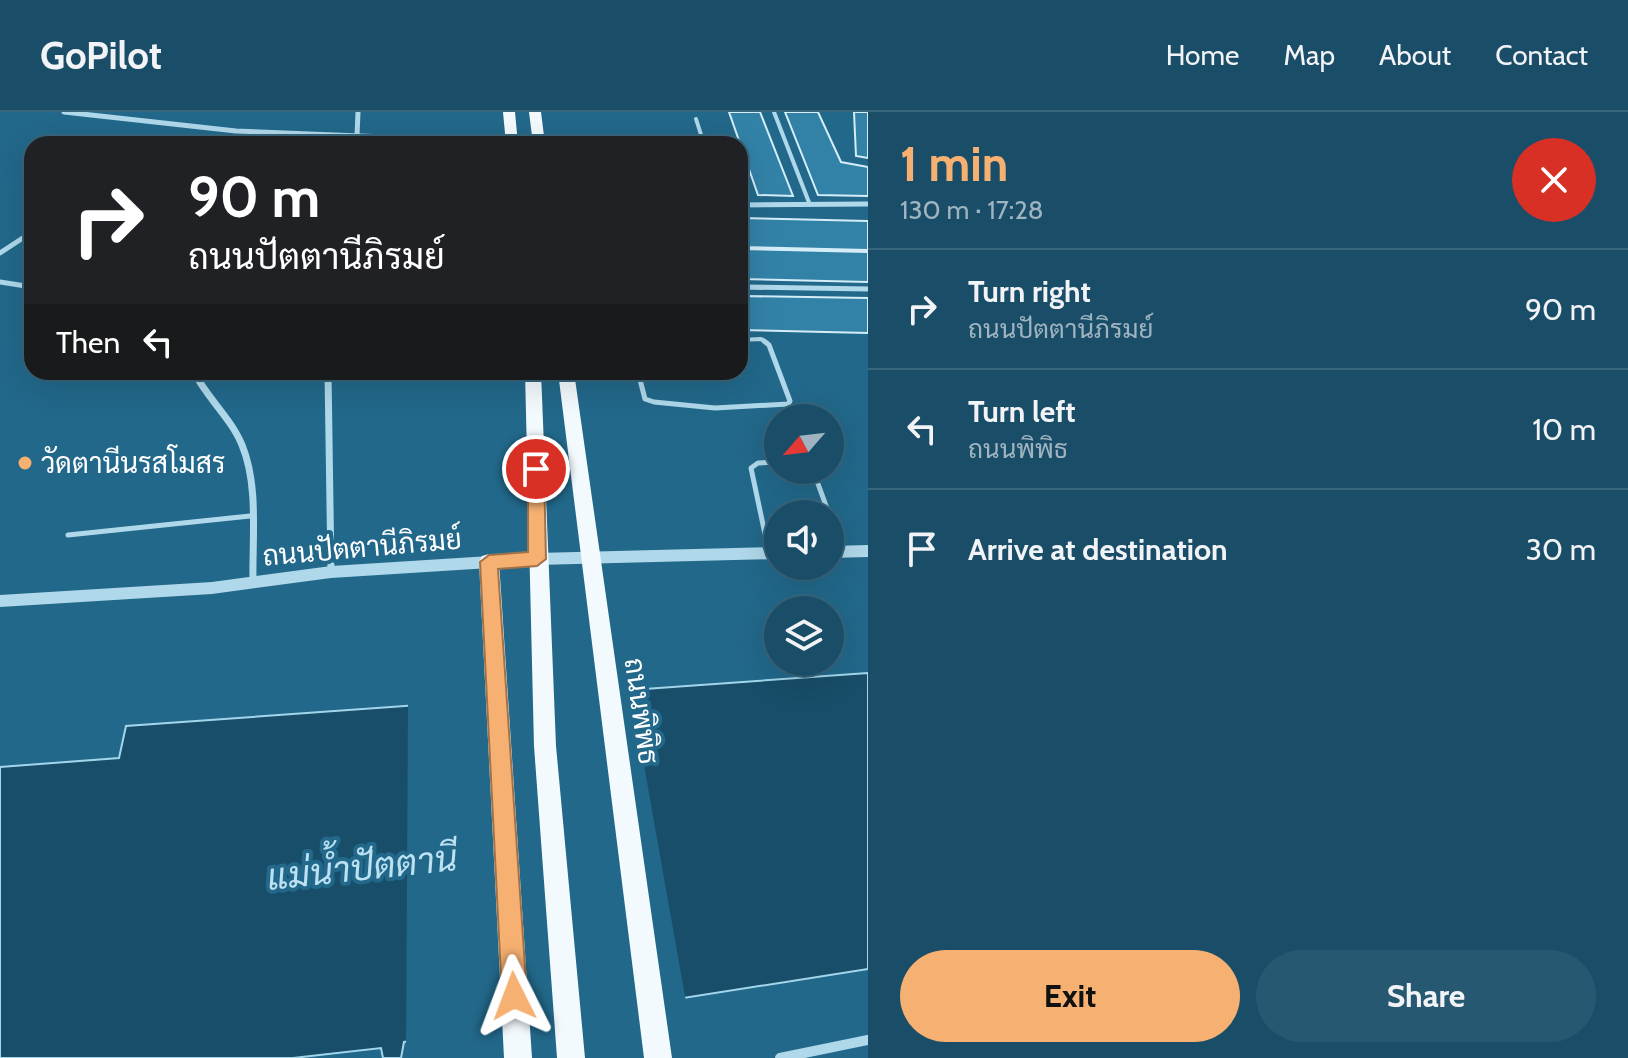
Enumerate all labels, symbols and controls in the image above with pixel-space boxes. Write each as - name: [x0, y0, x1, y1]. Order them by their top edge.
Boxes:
- text: GoPilot: [40, 32, 162, 79]
- text: Home: [1166, 38, 1239, 72]
- text: Map: [1283, 38, 1335, 72]
- text: About: [1379, 38, 1451, 72]
- text: Contact: [1495, 38, 1588, 72]
- text: 1 min: [900, 135, 1008, 193]
- button: close: [1512, 138, 1596, 222]
- text: 90 m: [188, 163, 320, 231]
- icon: right: [56, 168, 160, 272]
- text: 130 m · 17:28: [900, 194, 1044, 226]
- text: ถนนปัตตานีภิรมย์: [188, 234, 445, 278]
- text: Turn right: [968, 273, 1091, 310]
- icon: right: [900, 287, 944, 331]
- text: 90 m: [1525, 291, 1596, 328]
- text: ถนนปัตตานีภิรมย์: [968, 313, 1153, 345]
- icon: left: [136, 320, 180, 364]
- text: Then: [56, 324, 120, 361]
- text: Turn left: [968, 393, 1076, 430]
- north arrow: [764, 404, 844, 484]
- map controls: [764, 404, 844, 676]
- icon: left: [900, 407, 944, 451]
- text: 10 m: [1532, 411, 1596, 448]
- text: ถนนพิพิธ: [968, 433, 1068, 465]
- pin: [502, 435, 570, 503]
- place label: วัดตานีนรสโมสร: [41, 444, 226, 480]
- icon: arrive: [514, 447, 558, 491]
- marker: วัดตานีนรสโมสร: [16, 454, 34, 472]
- button: sound: [764, 500, 844, 580]
- street label: ถนนปัตตานีภิรมย์: [261, 519, 463, 573]
- icon: arrive: [900, 527, 944, 571]
- text: Arrive at destination: [968, 531, 1228, 568]
- text: 30 m: [1526, 531, 1596, 568]
- button: layers: [764, 596, 844, 676]
- street label: ถนนพิพิธ: [618, 655, 666, 767]
- water label: แม่น้ำปัตตานี: [264, 826, 461, 899]
- button: Exit: [900, 950, 1240, 1042]
- button: Share: [1256, 950, 1596, 1042]
- position arrow: [472, 954, 556, 1038]

